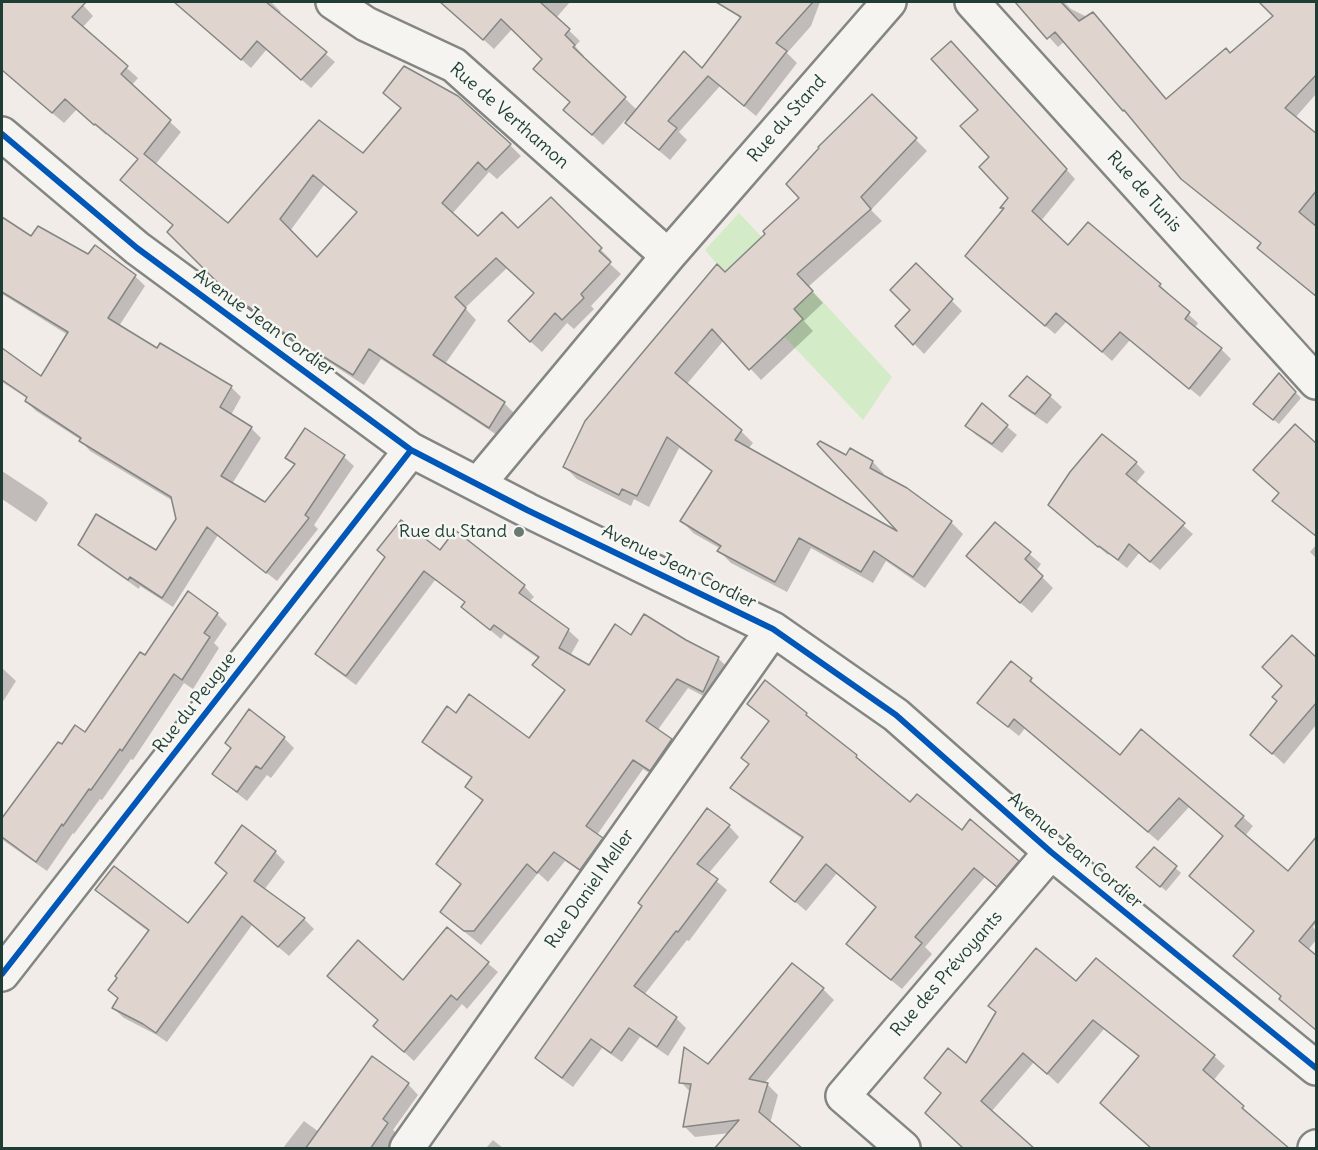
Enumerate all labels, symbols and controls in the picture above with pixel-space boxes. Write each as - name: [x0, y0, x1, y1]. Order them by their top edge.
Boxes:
- street label: Rue de Verthamon: [445, 58, 573, 174]
- street label: Rue du Stand: [743, 71, 831, 167]
- street label: Rue de Tunis: [1102, 147, 1186, 237]
- street label: Avenue Jean Cordier: [189, 265, 339, 381]
- street label: Avenue Jean Cordier: [598, 520, 760, 614]
- place label: Rue du Stand: [399, 521, 507, 543]
- marker: Rue du Stand: [512, 525, 526, 539]
- street label: Rue du Peugue: [149, 648, 241, 758]
- street label: Avenue Jean Cordier: [1003, 788, 1147, 914]
- street label: Rue Daniel Meller: [541, 825, 639, 953]
- street label: Rue des Prévoyants: [886, 907, 1008, 1041]

